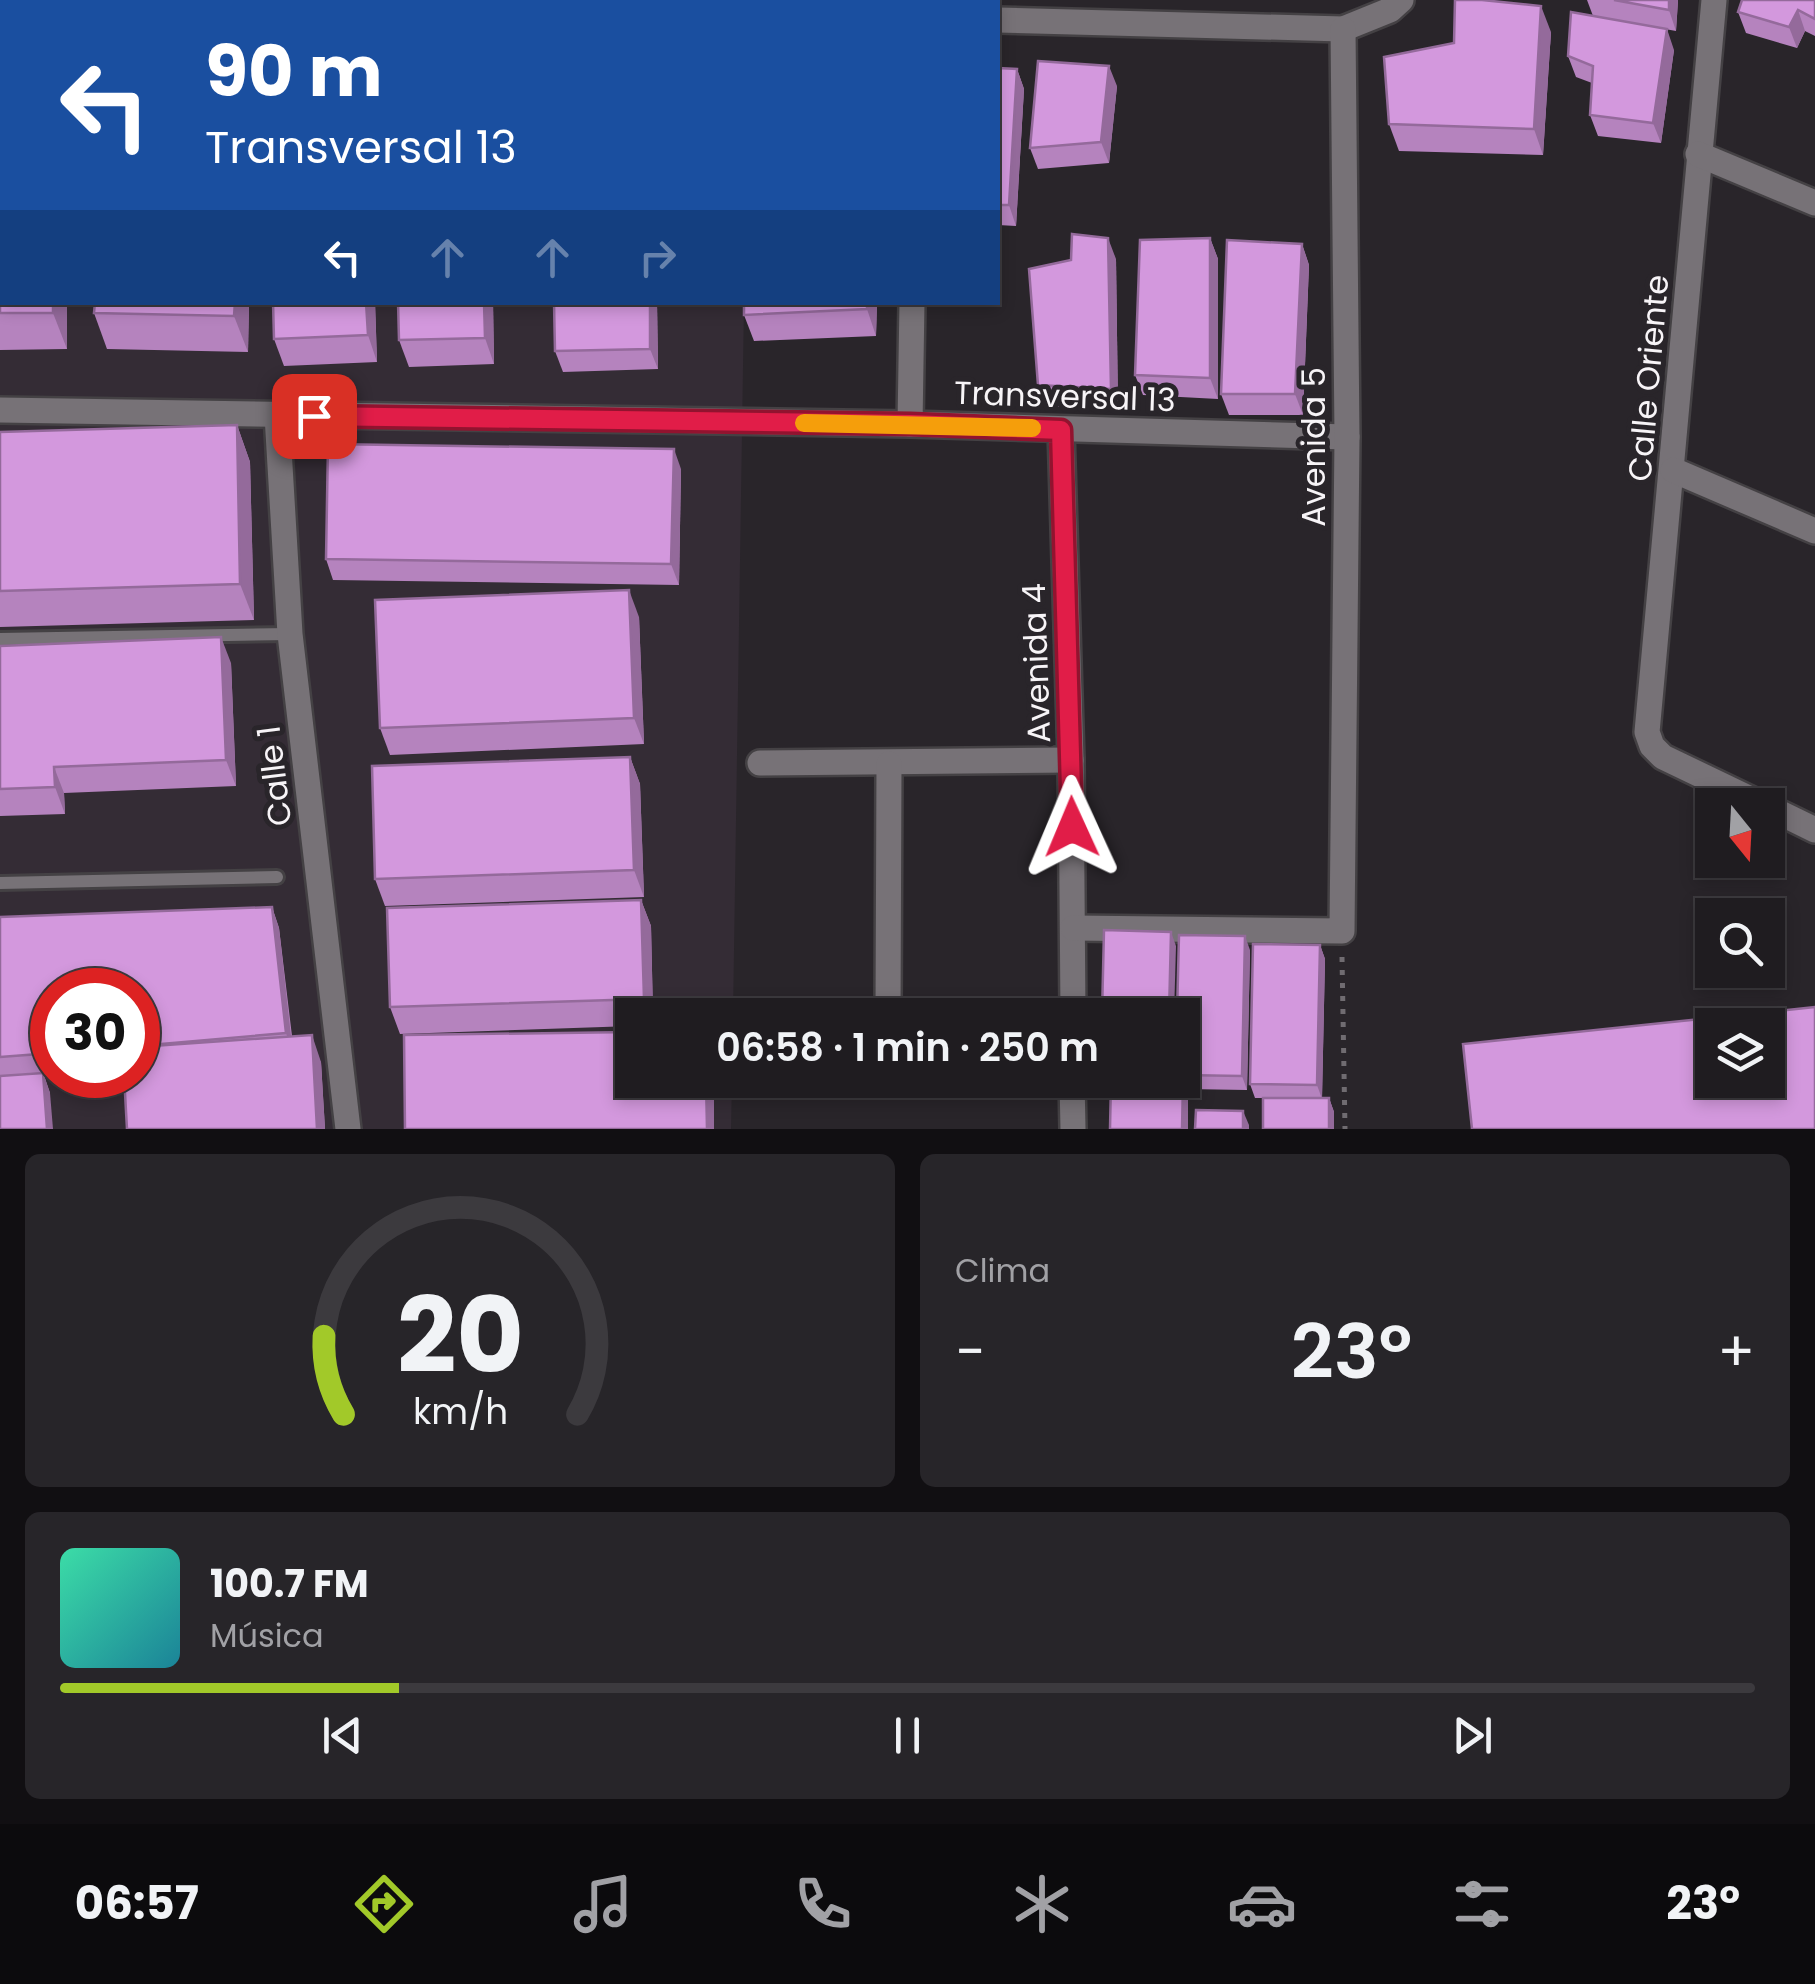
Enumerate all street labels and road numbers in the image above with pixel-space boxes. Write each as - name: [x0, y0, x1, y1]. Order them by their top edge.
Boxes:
- street label: Calle Oriente: [1617, 273, 1679, 483]
- street label: Avenida 5: [1291, 367, 1336, 527]
- street label: Transversal 13: [953, 370, 1177, 422]
- street label: Avenida 4: [1011, 582, 1061, 744]
- street label: Calle 1: [246, 723, 302, 829]

